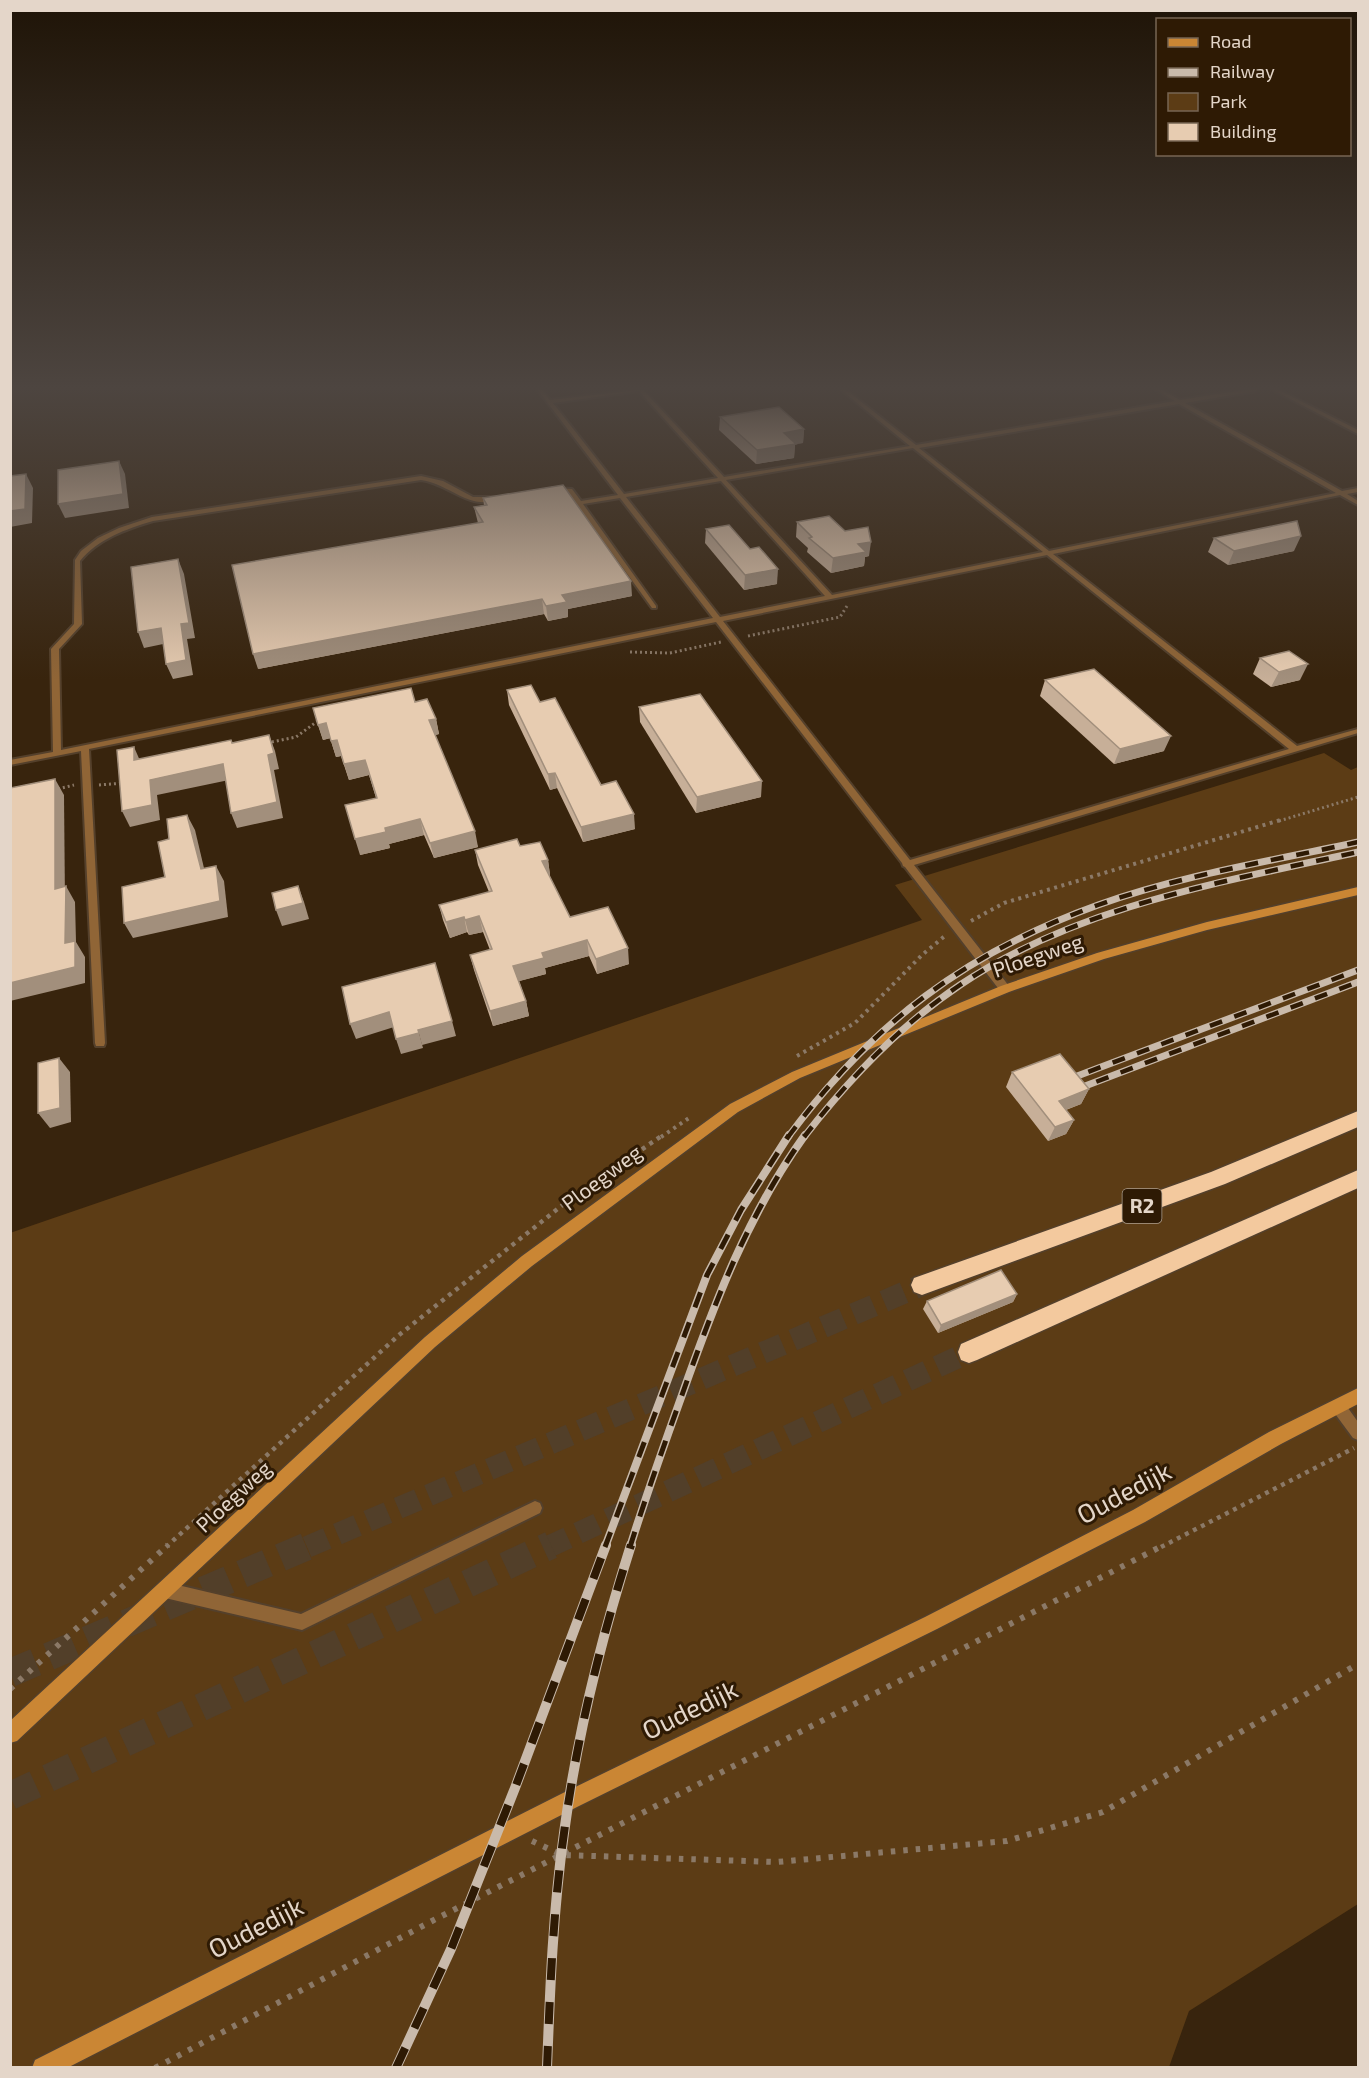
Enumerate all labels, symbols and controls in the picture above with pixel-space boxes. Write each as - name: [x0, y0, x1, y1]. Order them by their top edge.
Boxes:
- legend: [1156, 18, 1351, 156]
- text: Road: [1210, 30, 1251, 52]
- text: Railway: [1210, 60, 1275, 82]
- text: Park: [1210, 90, 1247, 112]
- text: Building: [1210, 120, 1277, 142]
- street label: Ploegweg: [989, 927, 1086, 982]
- street label: Ploegweg: [556, 1138, 646, 1215]
- road number: R2: [1122, 1189, 1162, 1223]
- street label: Oudedijk: [1071, 1454, 1176, 1529]
- street label: Ploegweg: [190, 1455, 276, 1537]
- street label: Oudedijk: [637, 1672, 742, 1745]
- street label: Oudedijk: [203, 1890, 308, 1964]

